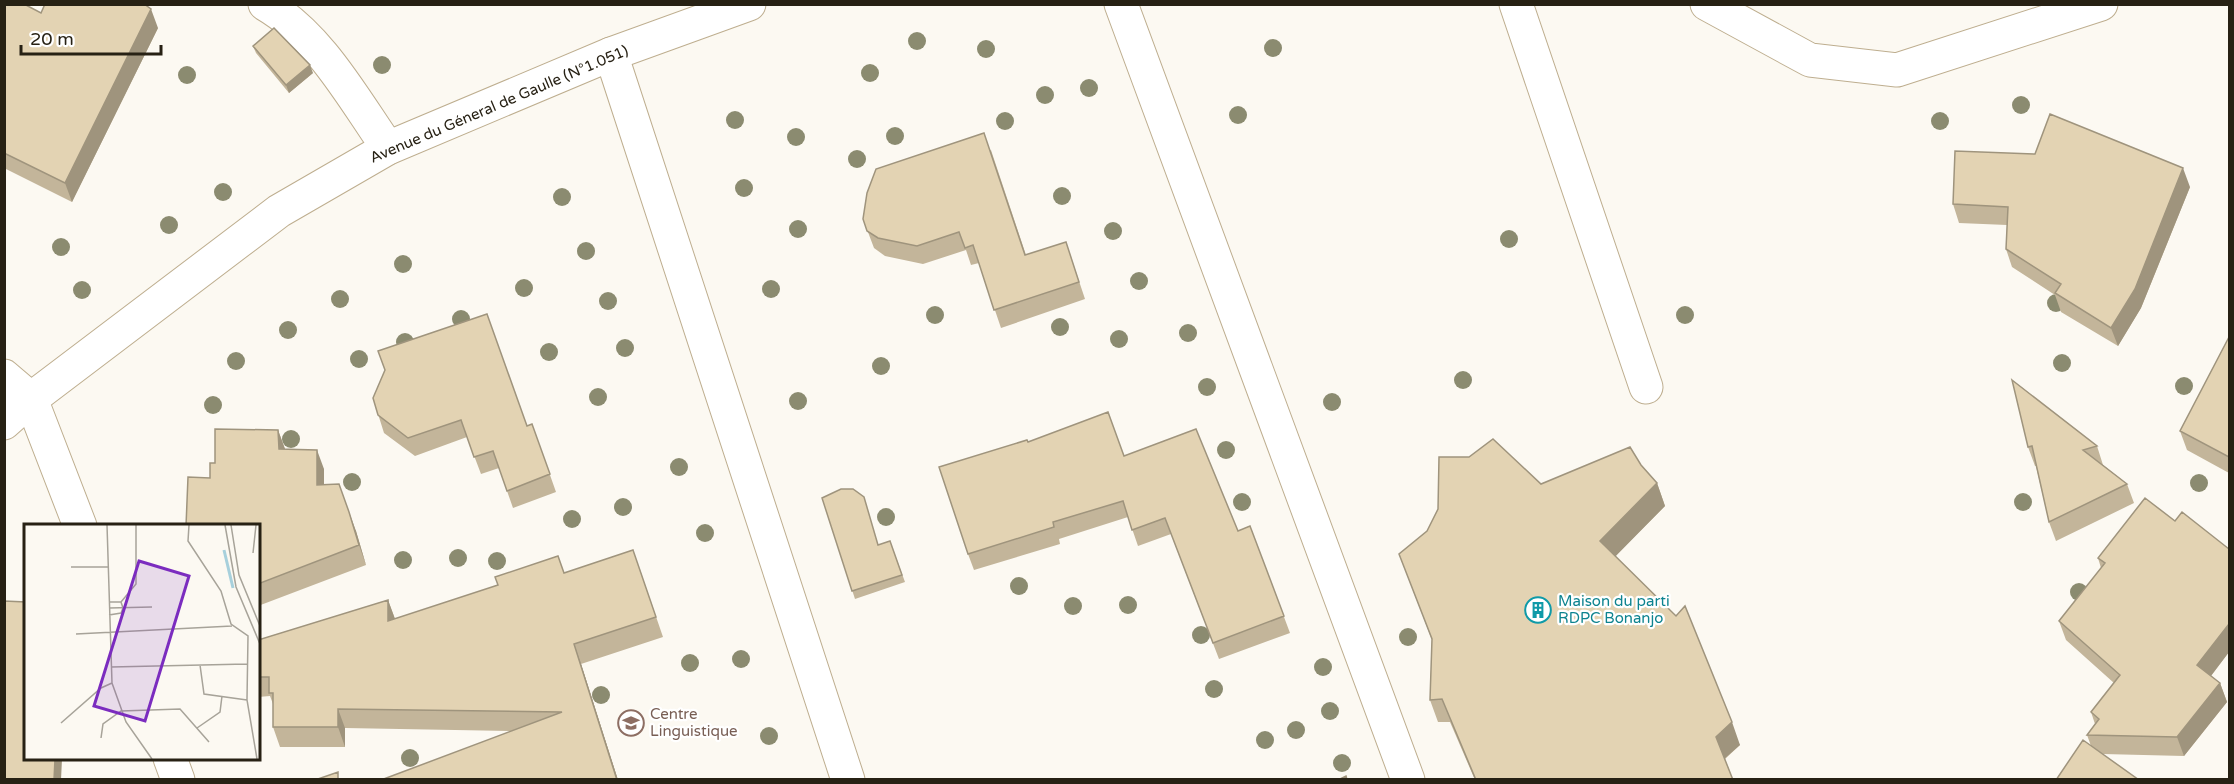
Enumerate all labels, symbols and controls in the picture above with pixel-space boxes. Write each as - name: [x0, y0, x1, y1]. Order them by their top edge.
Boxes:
- scale bar: [21, 18, 160, 56]
- text: 20 m: [30, 28, 74, 50]
- street label: Avenue du Géneral de Gaulle (N°1.051): [367, 41, 631, 167]
- inset map: [24, 524, 260, 760]
- place label: Maison du parti RDPC Bonanjo: [1558, 592, 1670, 627]
- building icon: Maison du parti RDPC Bonanjo: [1523, 595, 1553, 625]
- place label: Centre Linguistique: [650, 705, 738, 740]
- school or university icon: Centre Linguistique: [616, 708, 646, 738]

